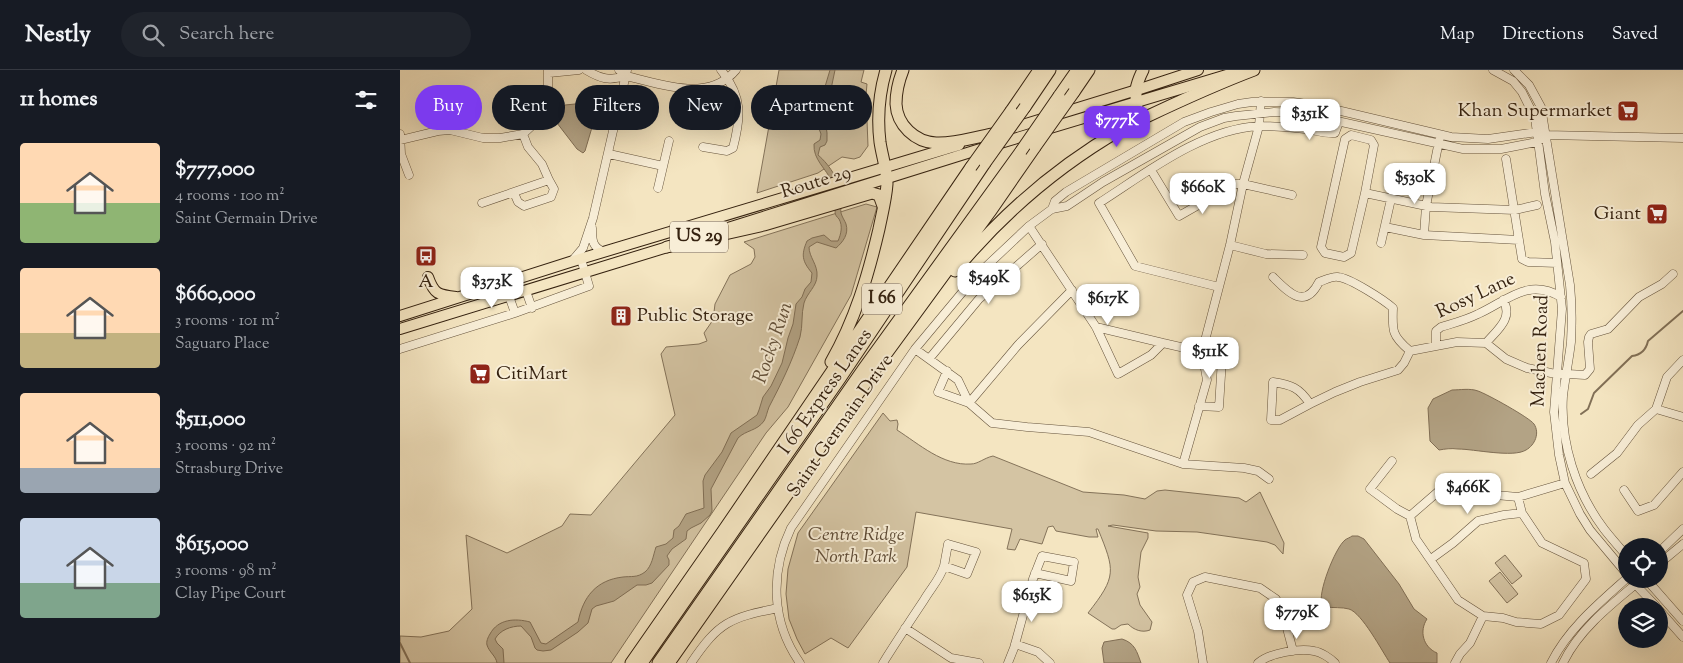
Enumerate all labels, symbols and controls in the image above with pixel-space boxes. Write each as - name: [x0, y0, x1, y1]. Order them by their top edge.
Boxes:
- search box: [121, 12, 471, 57]
- text: Nestly: [25, 18, 91, 52]
- icon: search: [139, 21, 167, 49]
- text: Search here: [179, 21, 274, 48]
- text: Map: [1440, 22, 1475, 48]
- text: Directions: [1503, 22, 1584, 48]
- text: Saved: [1612, 22, 1658, 48]
- text: 11 homes: [20, 85, 98, 115]
- chip: Buy: [415, 85, 482, 130]
- chip: Rent: [492, 85, 565, 130]
- chip: Filters: [575, 85, 659, 130]
- chip: New: [669, 85, 741, 130]
- chip: Apartment: [751, 85, 872, 130]
- icon: filters: [352, 86, 380, 114]
- pin: $351K: [1275, 98, 1345, 141]
- place label: Khan Supermarket: [1458, 98, 1612, 125]
- supermarket icon: Khan Supermarket: [1616, 99, 1640, 123]
- text: $351K: [1291, 103, 1329, 126]
- pin: $777K: [1082, 106, 1152, 148]
- text: $777K: [1095, 110, 1139, 133]
- text: $777,000: [175, 155, 255, 185]
- street label: Route 29: [778, 160, 854, 206]
- pin: $530K: [1380, 162, 1450, 205]
- icon: home: [60, 163, 120, 223]
- text: $530K: [1395, 167, 1435, 190]
- pin: $660K: [1168, 172, 1238, 215]
- text: $660K: [1181, 177, 1225, 200]
- text: 4 rooms · 100 m²: [175, 185, 285, 208]
- place label: Giant: [1594, 201, 1642, 228]
- supermarket icon: Giant: [1645, 202, 1669, 226]
- text: Saint Germain Drive: [175, 208, 318, 231]
- road number: US 29: [670, 222, 728, 252]
- bus stop icon: A: [414, 244, 438, 268]
- pin: $549K: [954, 262, 1024, 305]
- pin: $373K: [457, 266, 527, 309]
- street label: Rosy Lane: [1432, 266, 1520, 326]
- text: $549K: [968, 267, 1010, 290]
- place label: A: [418, 269, 434, 296]
- text: $373K: [471, 271, 513, 294]
- text: $660,000: [175, 280, 256, 310]
- road number: I 66: [862, 283, 902, 314]
- pin: $617K: [1073, 284, 1143, 326]
- icon: home: [60, 288, 120, 348]
- text: $617K: [1087, 288, 1129, 311]
- street label: Machen Road: [1526, 294, 1556, 408]
- water label: Rocky Run: [747, 298, 802, 388]
- place label: Public Storage: [637, 303, 754, 330]
- building icon: Public Storage: [609, 304, 633, 328]
- text: 3 rooms · 101 m²: [175, 310, 280, 333]
- street label: I 66 Express Lanes: [772, 324, 880, 460]
- text: Saguaro Place: [175, 333, 269, 356]
- pin: $511K: [1175, 336, 1245, 379]
- text: $511K: [1192, 341, 1228, 364]
- street label: Saint Germain Drive: [781, 349, 901, 503]
- place label: CitiMart: [496, 361, 568, 388]
- supermarket icon: CitiMart: [468, 362, 492, 386]
- text: $511,000: [175, 405, 246, 435]
- icon: home: [60, 413, 120, 473]
- text: 3 rooms · 92 m²: [175, 435, 276, 458]
- text: Strasburg Drive: [175, 458, 283, 481]
- pin: $466K: [1433, 472, 1503, 515]
- text: $466K: [1446, 477, 1490, 500]
- park label: Centre Ridge North Park: [808, 522, 905, 571]
- text: $615,000: [175, 530, 249, 560]
- icon: home: [60, 538, 120, 598]
- map controls: [1618, 538, 1668, 648]
- button: locate: [1618, 538, 1668, 588]
- text: 3 rooms · 98 m²: [175, 560, 277, 583]
- pin: $615K: [997, 580, 1067, 623]
- text: Clay Pipe Court: [175, 583, 286, 606]
- text: $615K: [1013, 585, 1051, 608]
- pin: $779K: [1262, 598, 1332, 640]
- button: layers: [1618, 598, 1668, 648]
- text: $779K: [1275, 602, 1319, 625]

